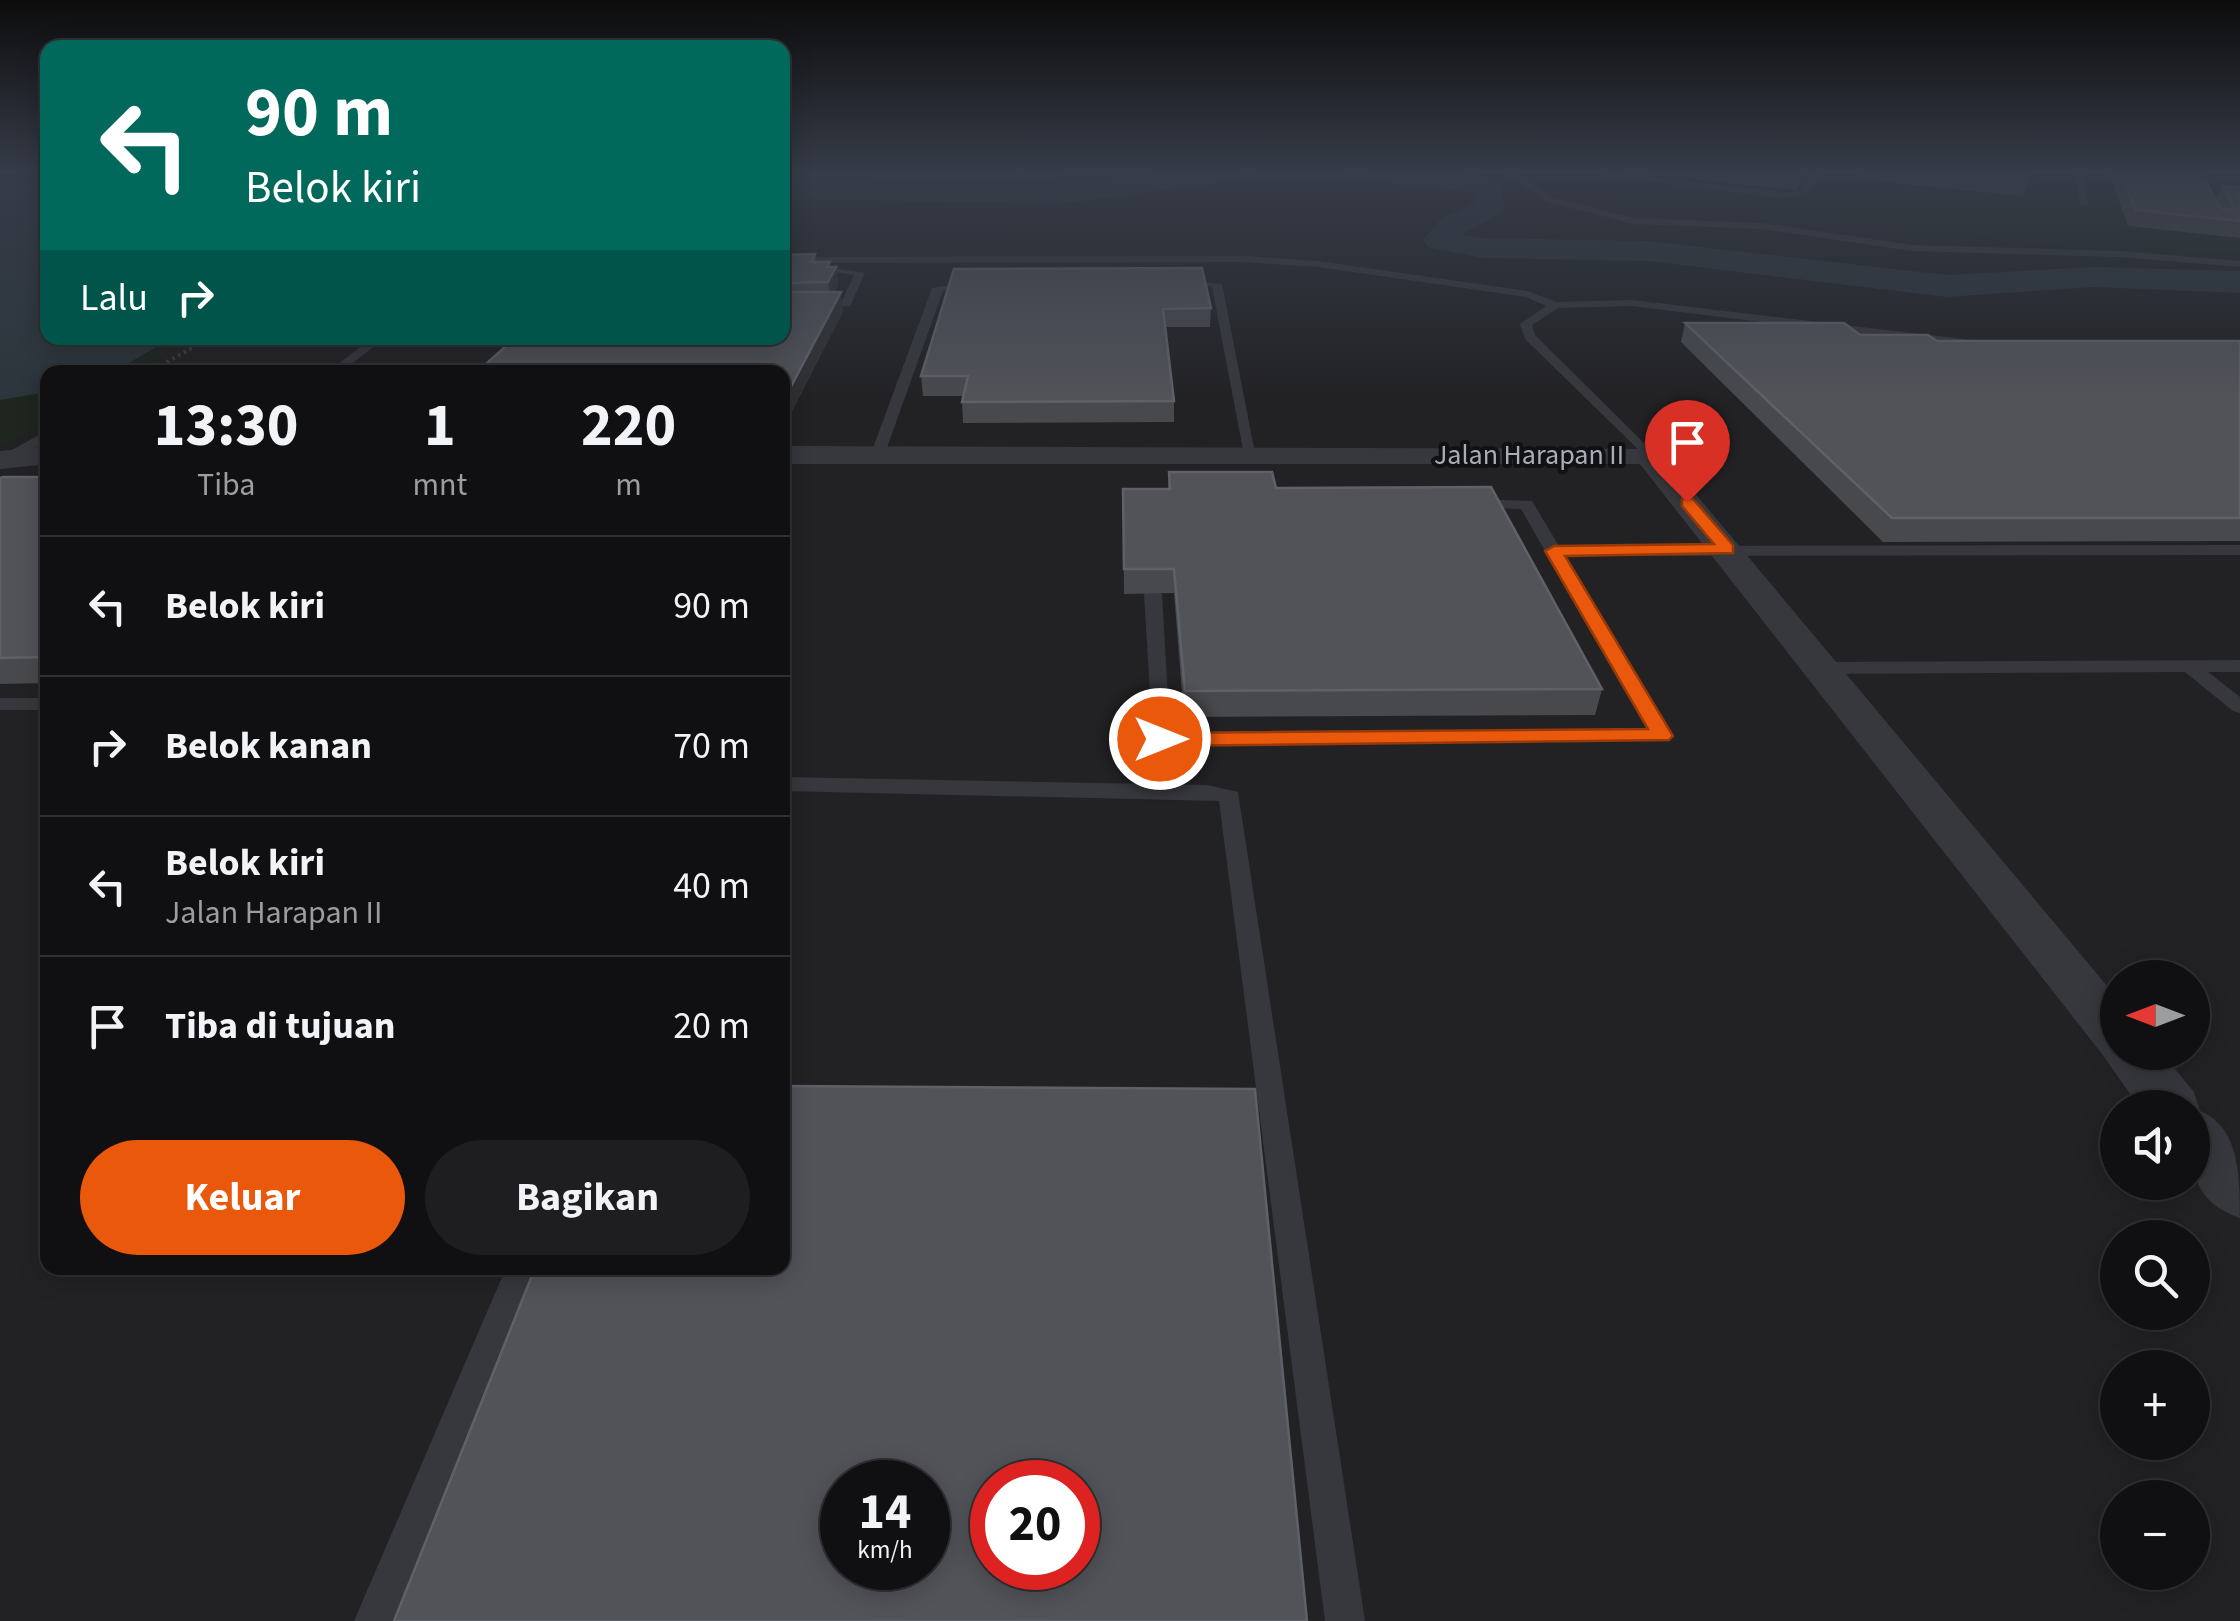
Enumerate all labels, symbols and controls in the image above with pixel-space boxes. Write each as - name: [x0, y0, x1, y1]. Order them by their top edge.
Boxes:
- text: 90 m: [245, 63, 393, 163]
- icon: left: [80, 80, 210, 210]
- text: Belok kiri: [245, 156, 421, 220]
- icon: right: [168, 270, 223, 325]
- text: Lalu: [80, 271, 148, 325]
- text: 13:30: [154, 384, 299, 469]
- text: 1: [424, 384, 456, 469]
- text: 220: [581, 384, 676, 469]
- pin: [1645, 400, 1730, 503]
- icon: arrive: [1660, 415, 1715, 470]
- street label: Jalan Harapan II: [1434, 435, 1624, 475]
- text: Tiba: [197, 462, 255, 508]
- text: mnt: [412, 462, 467, 508]
- text: m: [615, 462, 642, 508]
- icon: left: [80, 579, 135, 634]
- text: Belok kiri: [165, 579, 325, 633]
- text: 90 m: [673, 579, 750, 633]
- position arrow: [1108, 687, 1212, 791]
- icon: right: [80, 719, 135, 774]
- text: Belok kanan: [165, 719, 372, 773]
- text: 70 m: [673, 719, 750, 773]
- text: Belok kiri: [165, 836, 325, 890]
- icon: left: [80, 859, 135, 914]
- text: 40 m: [673, 859, 750, 913]
- text: Jalan Harapan II: [165, 890, 382, 936]
- north arrow: [2100, 960, 2210, 1070]
- map controls: [2100, 960, 2210, 1590]
- icon: arrive: [80, 999, 135, 1054]
- text: Tiba di tujuan: [165, 999, 396, 1053]
- text: 20 m: [673, 999, 750, 1053]
- button: sound: [2100, 1090, 2210, 1200]
- button: Keluar: [80, 1140, 405, 1255]
- button: Bagikan: [425, 1140, 750, 1255]
- button: search: [2100, 1220, 2210, 1330]
- button: +: [2100, 1350, 2210, 1460]
- speed limit sign: 20: [970, 1460, 1100, 1590]
- text: 14: [859, 1477, 911, 1548]
- button: −: [2100, 1480, 2210, 1590]
- text: km/h: [857, 1532, 913, 1568]

